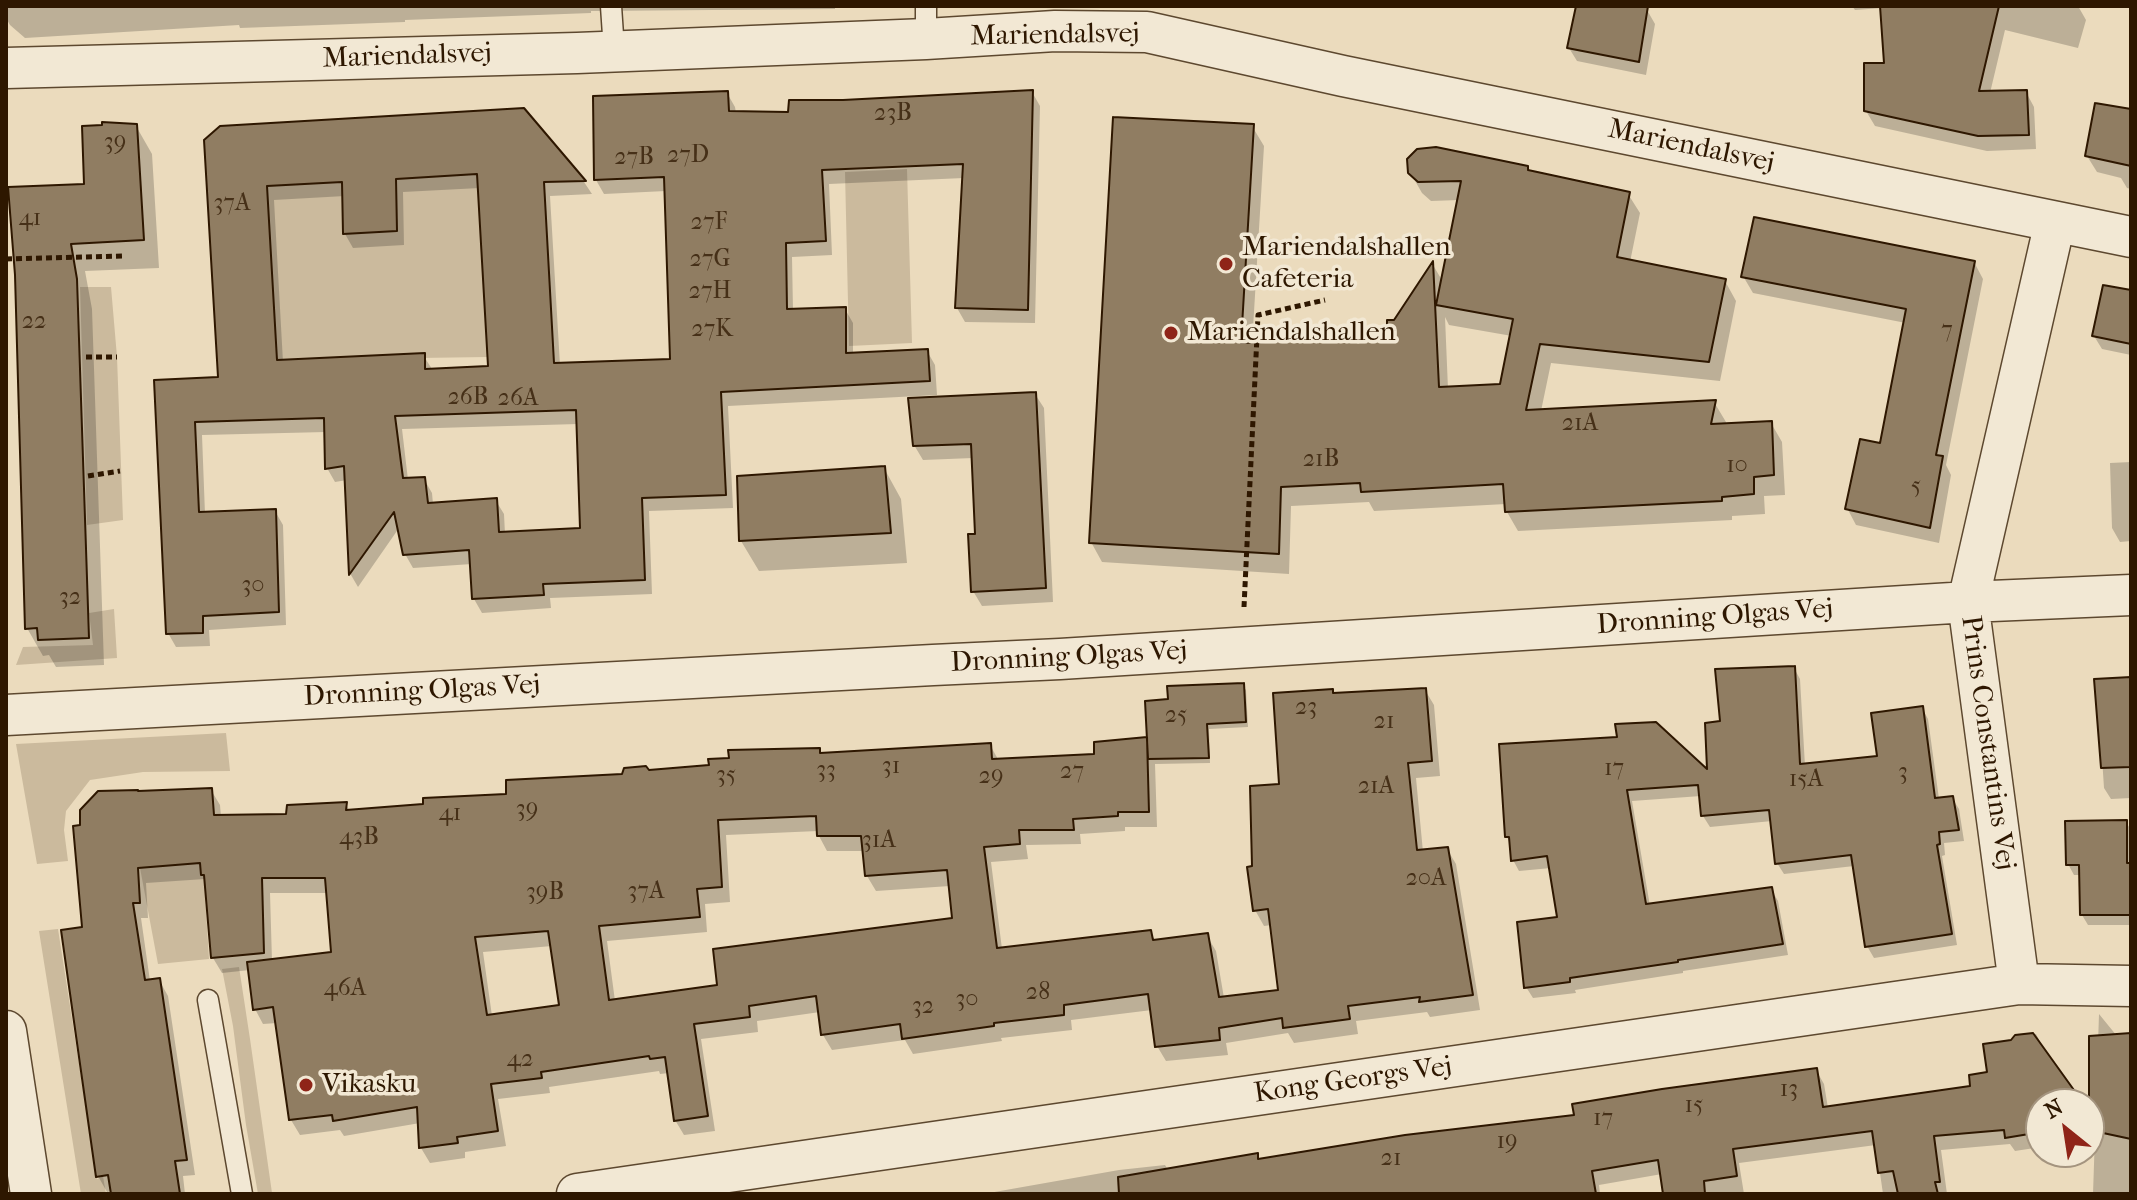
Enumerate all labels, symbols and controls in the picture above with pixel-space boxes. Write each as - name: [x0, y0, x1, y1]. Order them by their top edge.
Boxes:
- street label: Mariendalsvej: [970, 18, 1140, 54]
- street label: Mariendalsvej: [322, 37, 492, 77]
- house number: 23B: [874, 100, 912, 128]
- street label: Mariendalsvej: [1605, 113, 1777, 181]
- house number: 39: [104, 129, 126, 157]
- house number: 27D: [667, 142, 709, 170]
- house number: 27B: [614, 144, 654, 172]
- house number: 37A: [214, 190, 250, 218]
- house number: 41: [19, 205, 41, 233]
- house number: 27F: [691, 209, 727, 237]
- place label: Mariendalshallen Cafeteria: [1242, 231, 1451, 297]
- house number: 27G: [690, 246, 730, 274]
- marker: Mariendalshallen Cafeteria: [1217, 255, 1235, 273]
- house number: 27H: [689, 278, 731, 306]
- house number: 22: [22, 308, 46, 336]
- house number: 27K: [691, 316, 733, 344]
- place label: Mariendalshallen: [1187, 316, 1396, 350]
- house number: 7: [1941, 317, 1953, 345]
- marker: Mariendalshallen: [1162, 324, 1180, 342]
- house number: 26B: [448, 384, 488, 412]
- house number: 26A: [498, 385, 538, 413]
- house number: 21A: [1562, 410, 1598, 438]
- house number: 21B: [1303, 446, 1339, 474]
- house number: 10: [1726, 452, 1748, 480]
- house number: 5: [1911, 473, 1921, 501]
- house number: 30: [241, 572, 265, 600]
- house number: 32: [59, 584, 81, 612]
- street label: Dronning Olgas Vej: [1596, 593, 1834, 643]
- street label: Prins Constantins Vej: [1953, 614, 2021, 872]
- street label: Dronning Olgas Vej: [950, 635, 1188, 681]
- street label: Dronning Olgas Vej: [303, 669, 541, 715]
- house number: 23: [1295, 694, 1317, 722]
- house number: 25: [1165, 702, 1187, 730]
- house number: 21: [1374, 708, 1394, 736]
- house number: 31: [882, 753, 900, 781]
- house number: 17: [1604, 755, 1624, 783]
- house number: 33: [816, 757, 836, 785]
- house number: 27: [1060, 758, 1084, 786]
- house number: 3: [1898, 759, 1908, 787]
- house number: 35: [716, 762, 736, 790]
- house number: 29: [979, 763, 1003, 791]
- house number: 15A: [1789, 766, 1823, 794]
- house number: 21A: [1358, 773, 1394, 801]
- house number: 39: [516, 796, 538, 824]
- house number: 41: [439, 800, 461, 828]
- house number: 43B: [339, 824, 379, 852]
- house number: 31A: [862, 827, 896, 855]
- house number: 20A: [1405, 865, 1447, 893]
- house number: 37A: [628, 878, 664, 906]
- house number: 39B: [526, 879, 564, 907]
- house number: 46A: [324, 975, 366, 1003]
- house number: 28: [1026, 979, 1050, 1007]
- house number: 30: [955, 986, 979, 1014]
- house number: 32: [912, 993, 934, 1021]
- house number: 42: [507, 1046, 533, 1074]
- street label: Kong Georgs Vej: [1252, 1050, 1454, 1112]
- place label: Vikasku: [322, 1068, 416, 1102]
- marker: Vikasku: [297, 1076, 315, 1094]
- house number: 13: [1780, 1076, 1798, 1104]
- north arrow: [2025, 1088, 2105, 1168]
- house number: 15: [1685, 1092, 1703, 1120]
- text: N: [2040, 1094, 2068, 1124]
- house number: 17: [1593, 1105, 1613, 1133]
- house number: 19: [1496, 1128, 1518, 1156]
- house number: 21: [1381, 1145, 1401, 1173]

